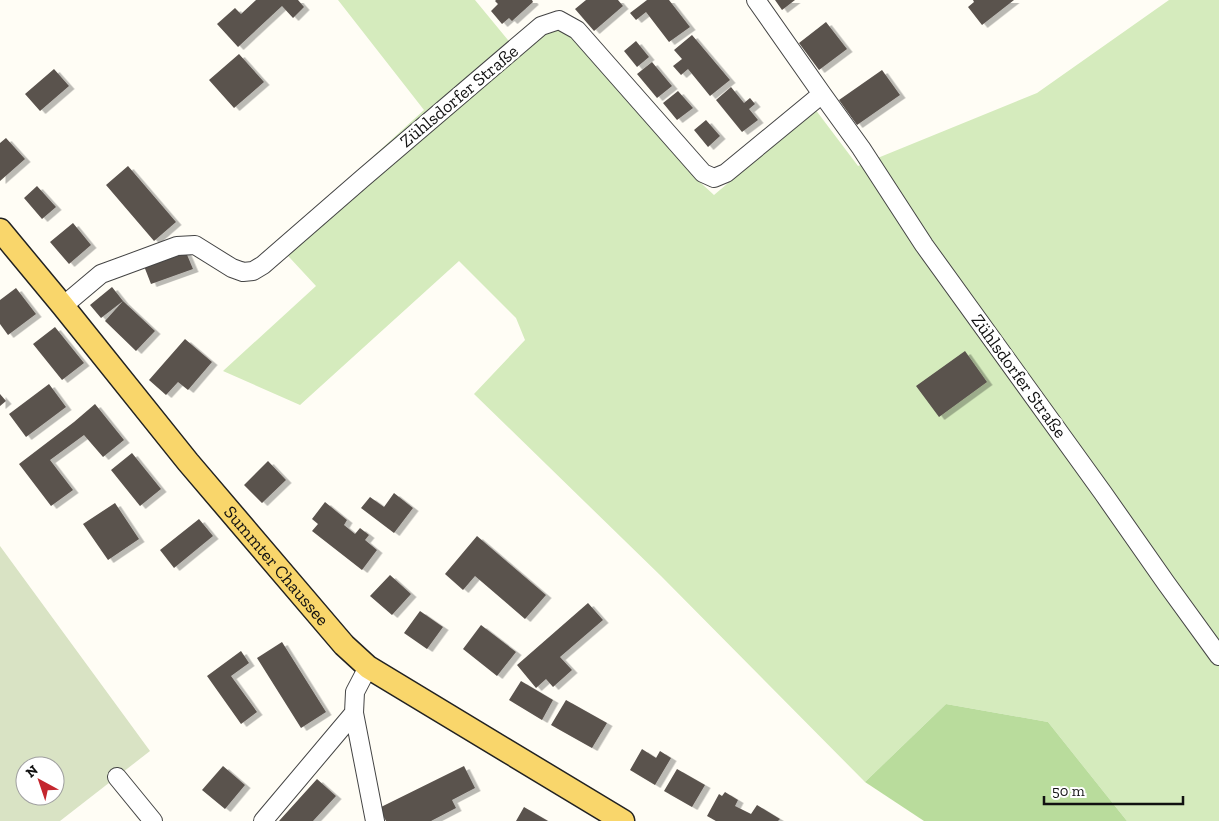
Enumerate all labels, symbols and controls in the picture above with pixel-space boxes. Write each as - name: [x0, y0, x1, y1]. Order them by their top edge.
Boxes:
- street label: Zühlsdorfer Straße: [395, 40, 523, 152]
- street label: Zühlsdorfer Straße: [967, 310, 1071, 442]
- street label: Summter Chaussee: [219, 501, 334, 630]
- north arrow: [15, 756, 65, 806]
- text: N: [22, 761, 42, 781]
- scale bar: [1044, 774, 1183, 806]
- text: 50 m: [1052, 782, 1085, 800]

